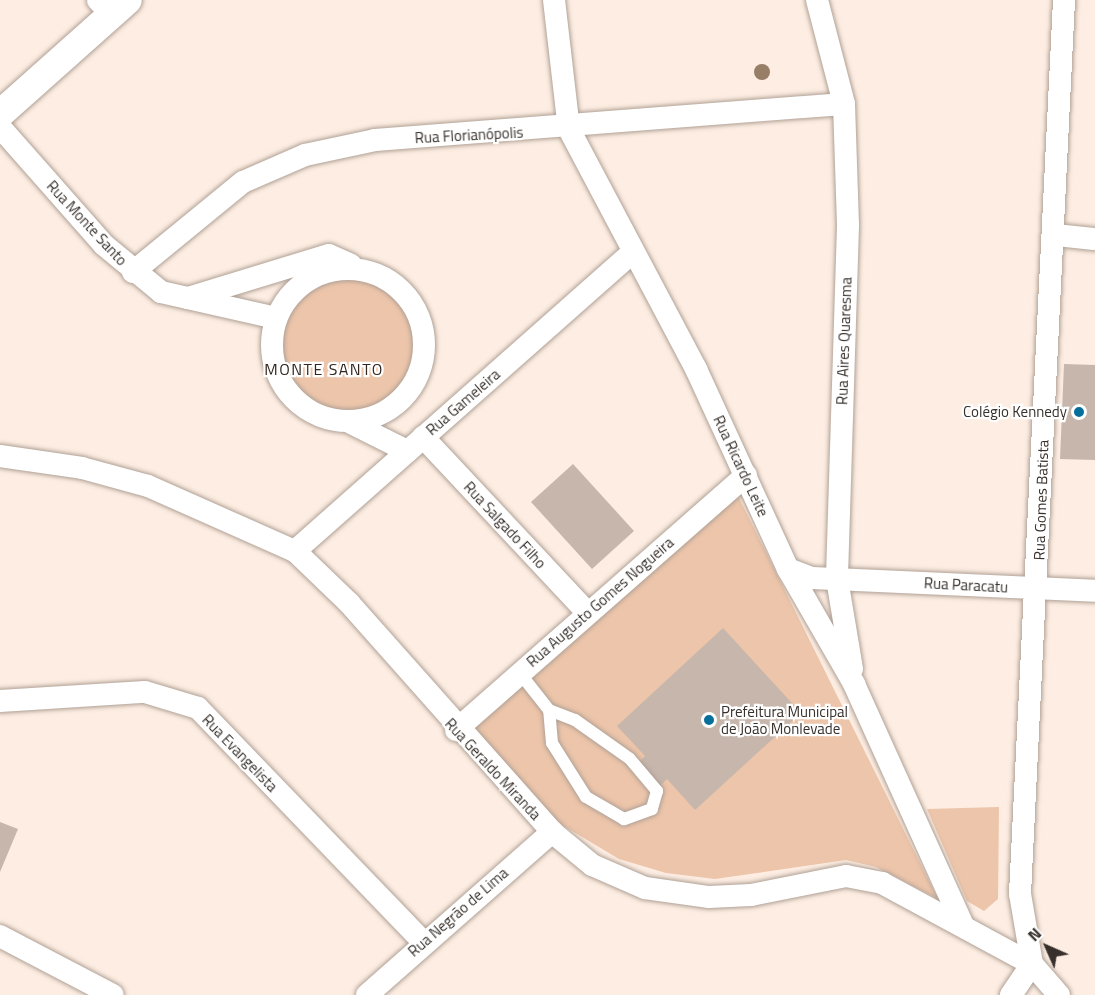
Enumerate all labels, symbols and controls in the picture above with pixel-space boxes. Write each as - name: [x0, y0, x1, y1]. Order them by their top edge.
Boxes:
- street label: Rua Florianópolis: [414, 123, 524, 147]
- street label: Rua Monte Santo: [43, 177, 131, 269]
- street label: Rua Aires Quaresma: [833, 277, 855, 405]
- district label: MONTE SANTO: [264, 359, 384, 379]
- street label: Rua Gameleira: [422, 365, 504, 439]
- place label: Colégio Kennedy: [963, 403, 1067, 421]
- marker: Colégio Kennedy: [1072, 405, 1086, 419]
- street label: Rua Ricardo Leite: [710, 413, 772, 519]
- street label: Rua Gomes Batista: [1030, 439, 1052, 561]
- street label: Rua Salgado Filho: [460, 478, 550, 572]
- street label: Rua Augusto Gomes Nogueira: [523, 533, 677, 671]
- street label: Rua Paracatu: [923, 574, 1009, 596]
- place label: Prefeitura Municipal de João Monlevade: [721, 702, 848, 737]
- street label: Rua Evangelista: [199, 711, 281, 795]
- marker: Prefeitura Municipal de João Monlevade: [702, 713, 716, 727]
- street label: Rua Geraldo Miranda: [441, 715, 545, 823]
- street label: Rua Negrão de Lima: [404, 864, 512, 960]
- north arrow: [1017, 917, 1077, 977]
- text: N: [1022, 922, 1047, 947]

